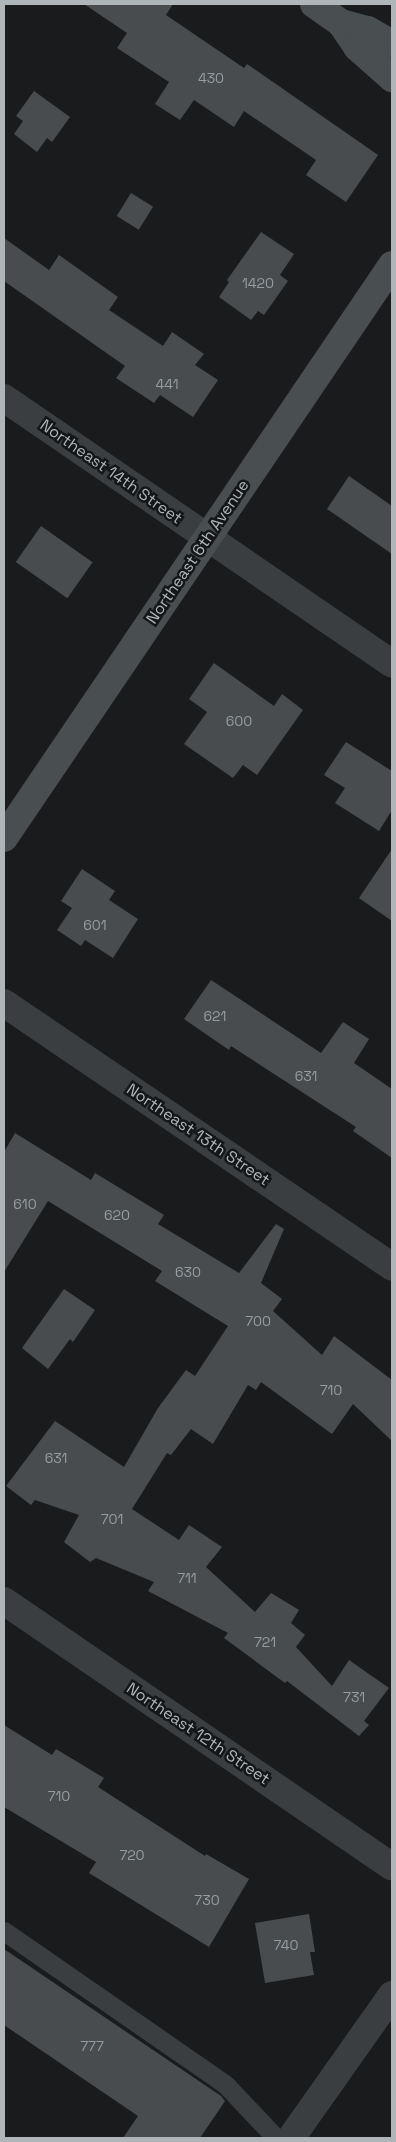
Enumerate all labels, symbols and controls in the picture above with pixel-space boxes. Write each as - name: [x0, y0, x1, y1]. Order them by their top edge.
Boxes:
- house number: 430: [198, 70, 224, 86]
- house number: 1420: [242, 275, 274, 291]
- house number: 441: [155, 376, 179, 392]
- street label: Northeast 14th Street: [36, 416, 186, 528]
- street label: Northeast 6th Avenue: [143, 476, 253, 628]
- house number: 600: [226, 713, 252, 729]
- house number: 601: [83, 917, 107, 933]
- house number: 621: [204, 1008, 226, 1024]
- house number: 631: [295, 1068, 317, 1084]
- street label: Northeast 13th Street: [123, 1080, 273, 1190]
- house number: 610: [13, 1196, 37, 1212]
- house number: 620: [104, 1207, 130, 1223]
- house number: 630: [175, 1264, 201, 1280]
- house number: 700: [245, 1313, 271, 1329]
- house number: 710: [320, 1382, 342, 1398]
- house number: 631: [45, 1450, 67, 1466]
- house number: 701: [101, 1511, 123, 1527]
- house number: 711: [177, 1570, 197, 1586]
- house number: 721: [254, 1634, 276, 1650]
- street label: Northeast 12th Street: [123, 1679, 273, 1789]
- house number: 731: [343, 1689, 365, 1705]
- house number: 710: [48, 1788, 70, 1804]
- house number: 720: [119, 1847, 145, 1863]
- house number: 730: [194, 1892, 220, 1908]
- house number: 740: [274, 1937, 298, 1953]
- house number: 777: [80, 2038, 104, 2054]

